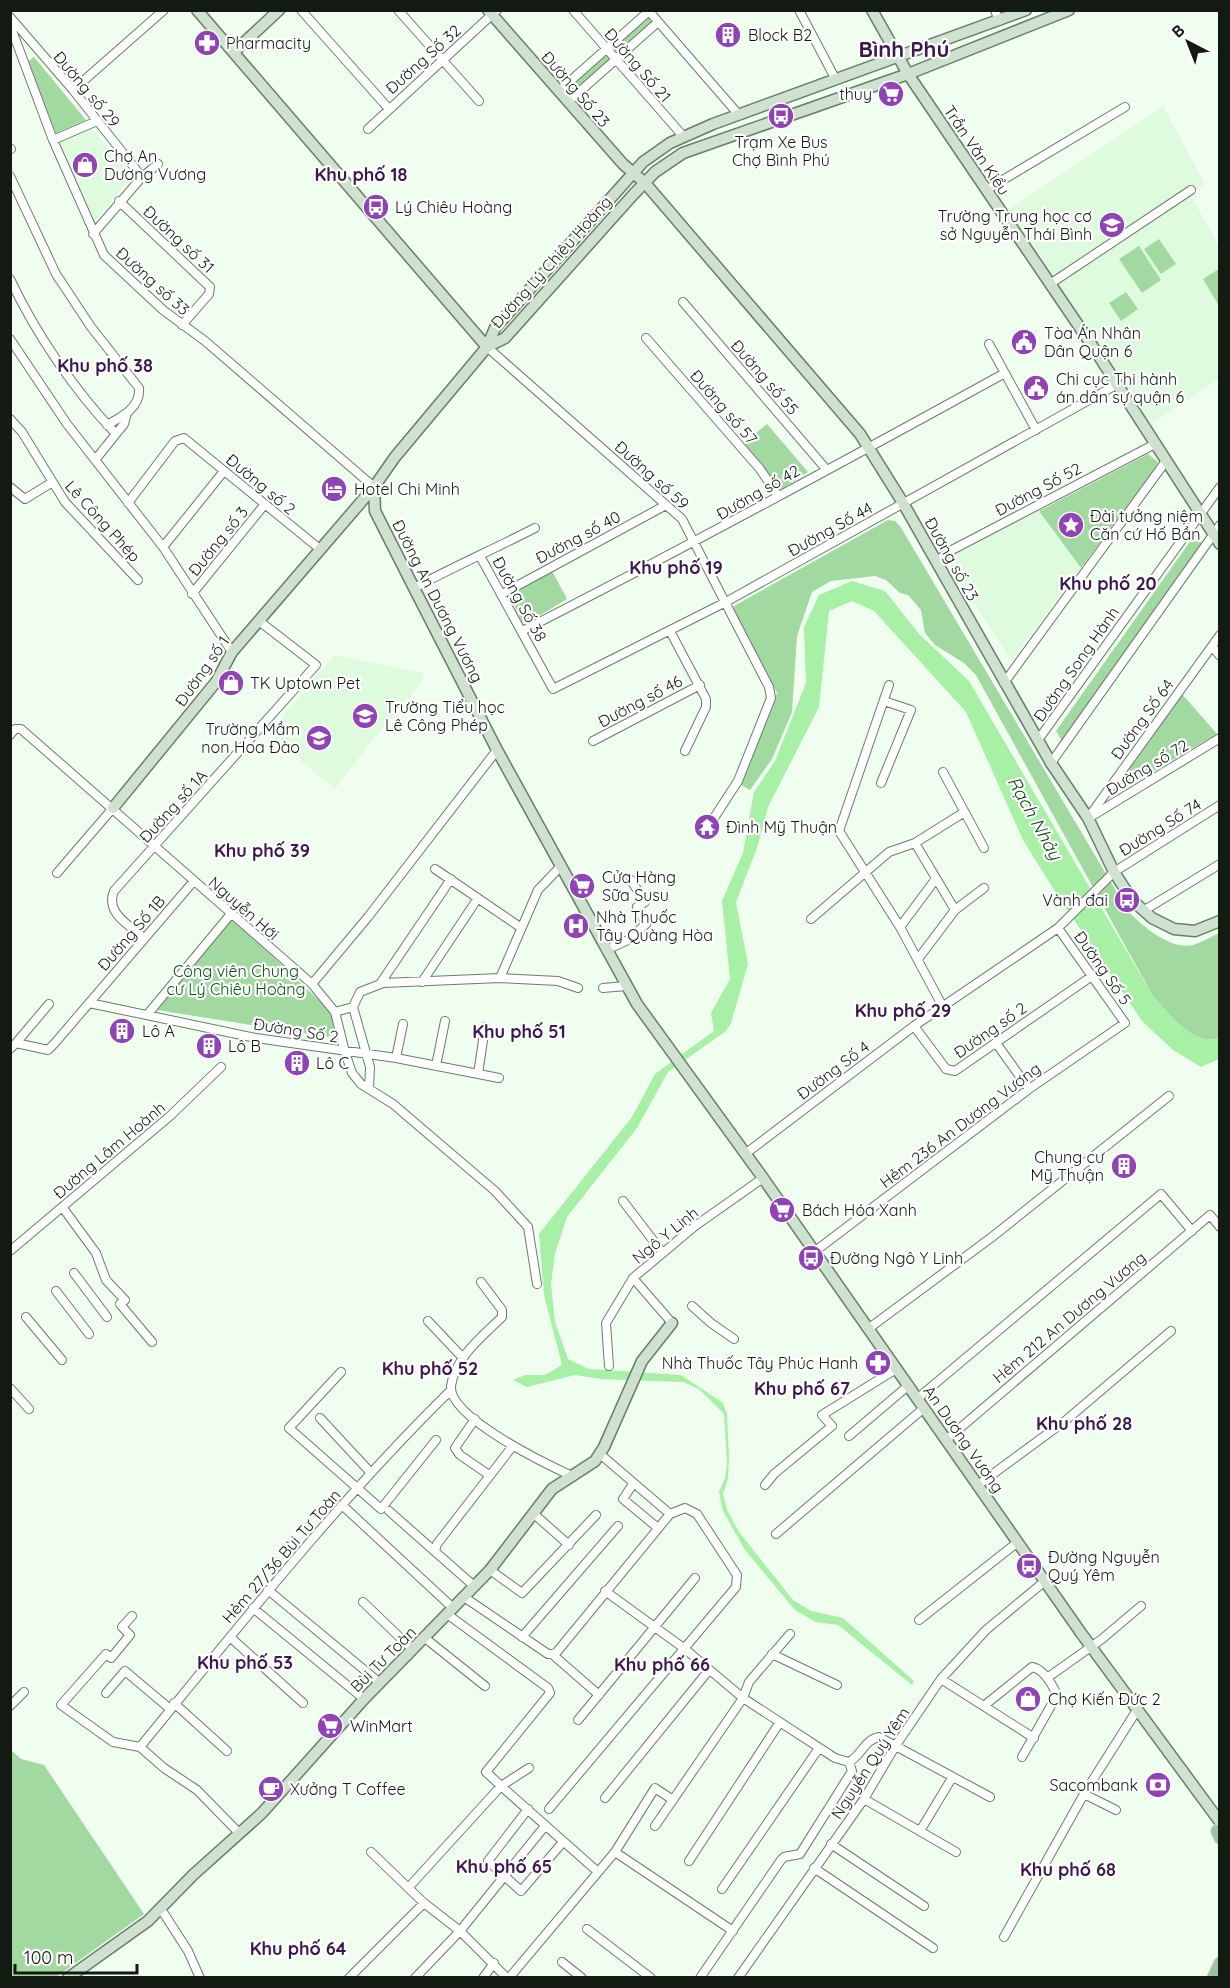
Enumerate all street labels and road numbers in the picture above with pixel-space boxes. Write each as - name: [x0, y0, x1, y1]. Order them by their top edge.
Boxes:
- street label: Đường Số 32: [381, 20, 465, 98]
- street label: Đường Số 21: [600, 24, 676, 106]
- street label: Đường số 29: [49, 47, 125, 131]
- street label: Đường Số 23: [538, 47, 614, 131]
- street label: Trần Văn Kiểu: [940, 101, 1014, 199]
- street label: Đường Lý Chiêu Hoàng: [486, 192, 616, 332]
- street label: Đường số 31: [139, 201, 219, 277]
- street label: Đường số 33: [112, 243, 194, 319]
- street label: Đường số 55: [727, 335, 803, 419]
- street label: Đường số 57: [686, 366, 762, 448]
- street label: Đường số 59: [611, 436, 693, 514]
- street label: Đường số 2: [222, 449, 300, 519]
- street label: Đường Số 52: [992, 458, 1085, 520]
- street label: Đường số 42: [713, 460, 803, 524]
- street label: Lê Công Phép: [61, 476, 145, 566]
- street label: Đường Số 44: [784, 498, 876, 560]
- street label: Đường số 3: [184, 502, 252, 580]
- street label: Đường số 40: [532, 506, 624, 568]
- street label: Đường số 23: [921, 514, 983, 604]
- street label: Đường An Dương Vương: [388, 516, 488, 686]
- street label: Đường Số 38: [488, 553, 552, 645]
- street label: Đường Song Hành: [1029, 603, 1123, 725]
- street label: Đường số 1: [170, 632, 234, 710]
- street label: Đường số 46: [594, 670, 686, 732]
- street label: Đường Số 64: [1106, 675, 1178, 763]
- street label: Đường số 72: [1102, 735, 1192, 799]
- street label: Đường số 1A: [135, 765, 211, 847]
- street label: Đường Số 74: [1115, 794, 1205, 860]
- street label: Nguyễn Hới: [205, 872, 283, 944]
- street label: Đường Số 1B: [93, 891, 169, 975]
- street label: Đường Số 5: [1070, 927, 1136, 1009]
- street label: Đường số 2: [950, 998, 1030, 1062]
- street label: Đường Số 2: [252, 1013, 340, 1047]
- street label: Đường Số 4: [793, 1036, 873, 1104]
- street label: Hẻm 236 An Dương Vương: [876, 1058, 1044, 1192]
- street label: Đường Lâm Hoành: [49, 1097, 169, 1203]
- street label: Ngô Y Linh: [628, 1202, 702, 1268]
- street label: Hẻm 212 An Dương Vương: [988, 1247, 1150, 1387]
- street label: An Dương Vương: [920, 1382, 1008, 1496]
- street label: Hẻm 27/36 Bùi Tư Toàn: [217, 1485, 345, 1627]
- street label: Bùi Tư Toàn: [346, 1622, 420, 1696]
- street label: Nguyễn Quý Yêm: [826, 1703, 914, 1823]

